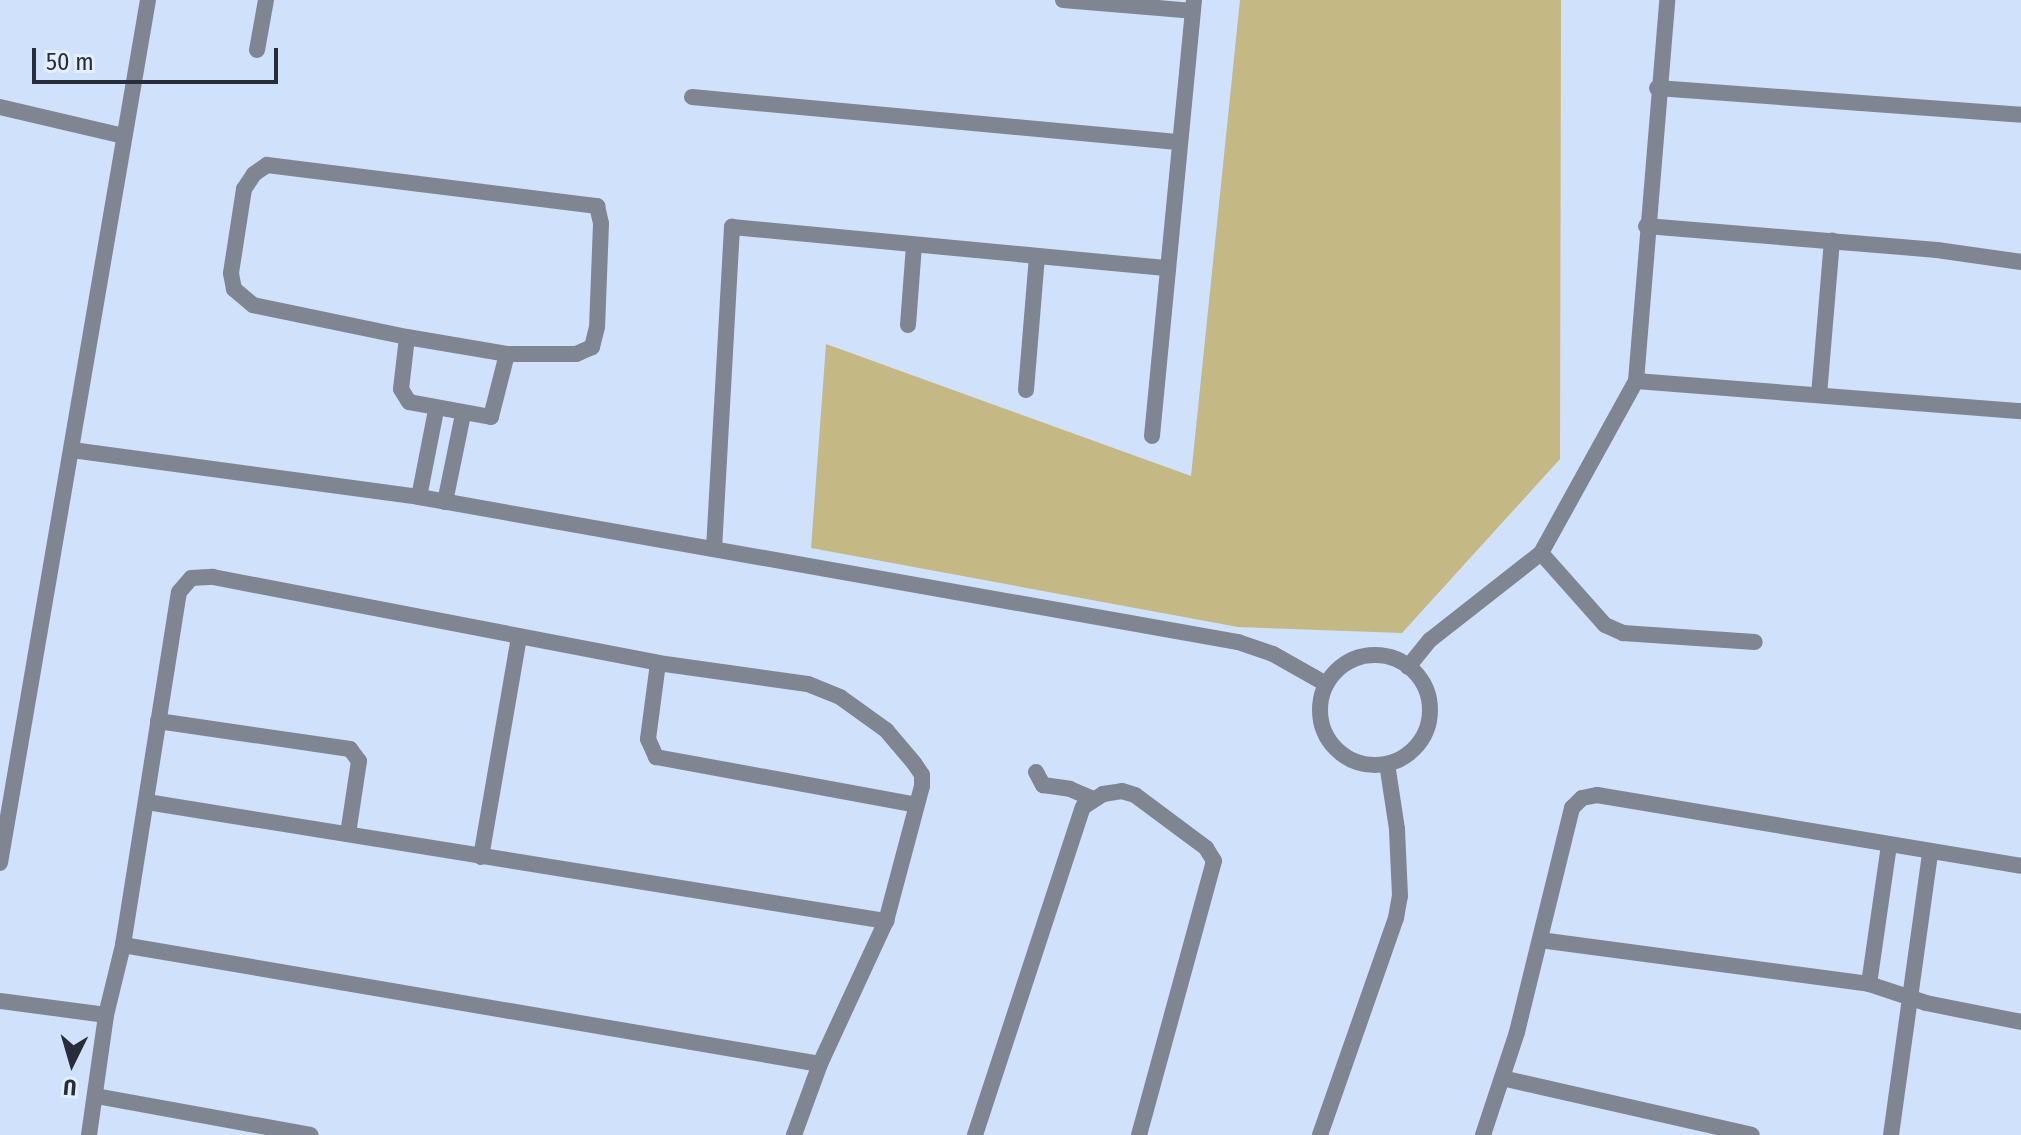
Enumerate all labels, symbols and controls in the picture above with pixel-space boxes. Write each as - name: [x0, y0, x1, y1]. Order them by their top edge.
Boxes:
- scale bar: [36, 32, 282, 82]
- text: 50 m: [46, 48, 94, 76]
- north arrow: [32, 1023, 112, 1103]
- text: U: [62, 1073, 77, 1101]

